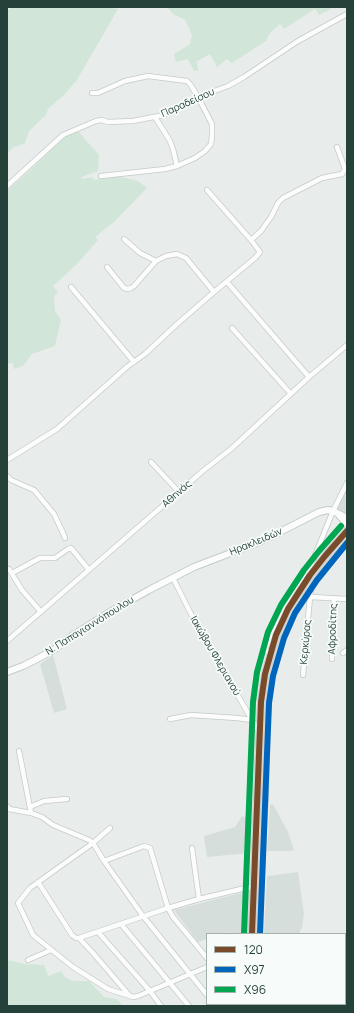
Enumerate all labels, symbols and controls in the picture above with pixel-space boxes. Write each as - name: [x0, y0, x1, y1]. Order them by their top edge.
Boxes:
- street label: Παραδείσου: [159, 86, 217, 120]
- street label: Αθηνάς: [160, 478, 194, 510]
- street label: Ηρακλειδών: [228, 526, 284, 558]
- street label: Ν. Παπαγιαννόπουλου: [44, 594, 136, 658]
- street label: Αφροδίτης: [326, 603, 340, 655]
- street label: Ιακώβου Φλεριανού: [187, 614, 243, 698]
- street label: Κερκύρας: [298, 619, 314, 665]
- legend: [206, 933, 346, 1005]
- text: 120: [244, 941, 263, 958]
- text: X97: [244, 961, 265, 978]
- text: Χ96: [244, 981, 266, 998]

